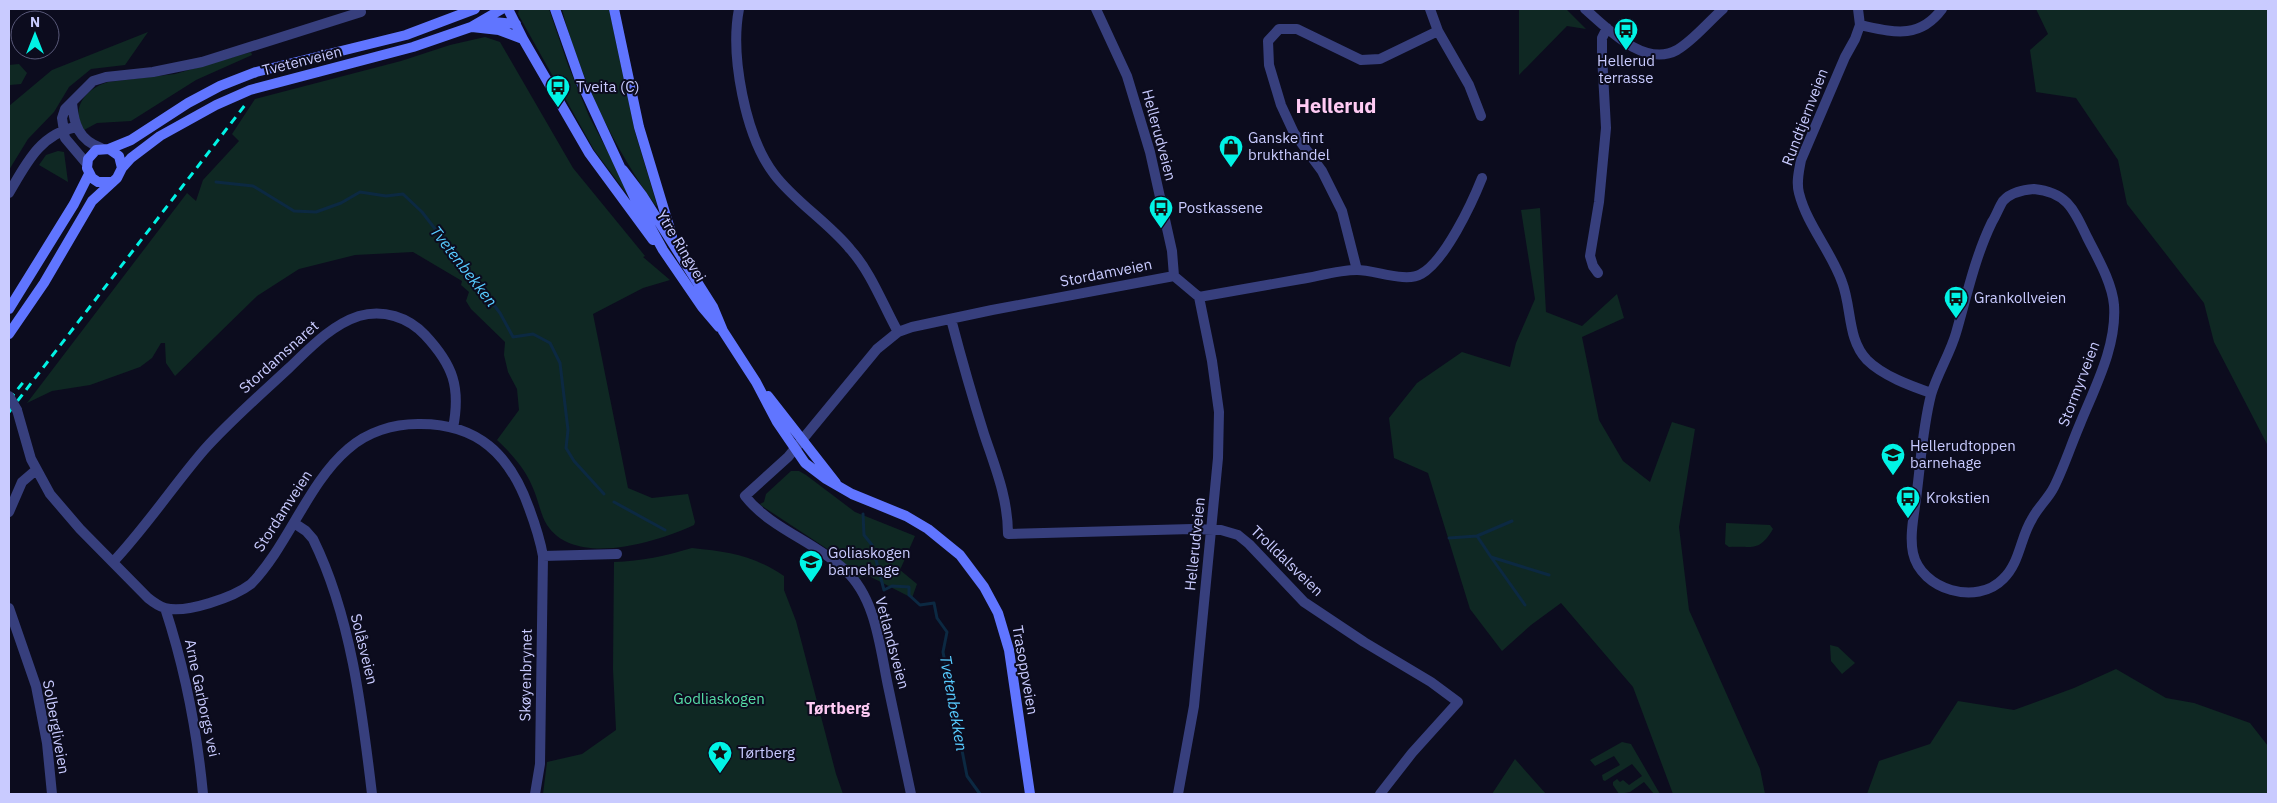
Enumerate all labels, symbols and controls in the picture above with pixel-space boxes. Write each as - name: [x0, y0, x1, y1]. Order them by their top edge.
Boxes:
- north arrow: [10, 10, 60, 60]
- text: N: [30, 13, 40, 31]
- bus stop icon: Hellerud terrasse: [1613, 17, 1639, 51]
- street label: Tvetenveien: [260, 41, 344, 80]
- place label: Hellerud terrasse: [1597, 51, 1655, 87]
- street label: Rundtjernveien: [1777, 66, 1832, 168]
- bus stop icon: Tveita (C): [545, 74, 571, 108]
- place label: Tveita (C): [576, 77, 639, 96]
- street label: Hellerudveien: [1138, 87, 1181, 183]
- district label: Hellerud: [1295, 92, 1377, 119]
- place label: Ganske fint brukthandel: [1248, 128, 1330, 164]
- shop icon: Ganske fint brukthandel: [1218, 134, 1244, 168]
- bus stop icon: Postkassene: [1148, 195, 1174, 229]
- place label: Postkassene: [1178, 198, 1263, 217]
- street label: Ytre Ringvei: [653, 206, 710, 285]
- water label: Tvetenbekken: [426, 222, 502, 310]
- street label: Stordamveien: [1058, 254, 1154, 291]
- bus stop icon: Grankollveien: [1943, 285, 1969, 319]
- place label: Grankollveien: [1974, 288, 2066, 307]
- street label: Stordamsnaret: [235, 316, 322, 397]
- street label: Stormyrveien: [2054, 338, 2104, 429]
- place label: Hellerudtoppen barnehage: [1910, 436, 2016, 472]
- school or university icon: Hellerudtoppen barnehage: [1880, 442, 1906, 476]
- street label: Stordamveien: [249, 466, 316, 555]
- bus stop icon: Krokstien: [1895, 485, 1921, 519]
- place label: Krokstien: [1926, 488, 1990, 507]
- street label: Hellerudveien: [1180, 496, 1209, 592]
- street label: Trolldalsveien: [1247, 521, 1328, 600]
- place label: Goliaskogen barnehage: [828, 543, 911, 579]
- school or university icon: Goliaskogen barnehage: [798, 549, 824, 583]
- street label: Vetlandsveien: [871, 595, 914, 691]
- street label: Solåsveien: [347, 611, 382, 686]
- street label: Trasoppveien: [1008, 624, 1043, 716]
- street label: Skøyenbrynet: [515, 628, 536, 722]
- street label: Arne Garborgs vei: [181, 637, 224, 758]
- water label: Tvetenbekken: [936, 653, 972, 753]
- street label: Solbergliveien: [39, 678, 74, 775]
- park label: Godliaskogen: [673, 689, 765, 708]
- district label: Tørtberg: [806, 698, 870, 718]
- place icon: Tørtberg: [707, 740, 733, 774]
- place label: Tørtberg: [738, 743, 795, 762]

